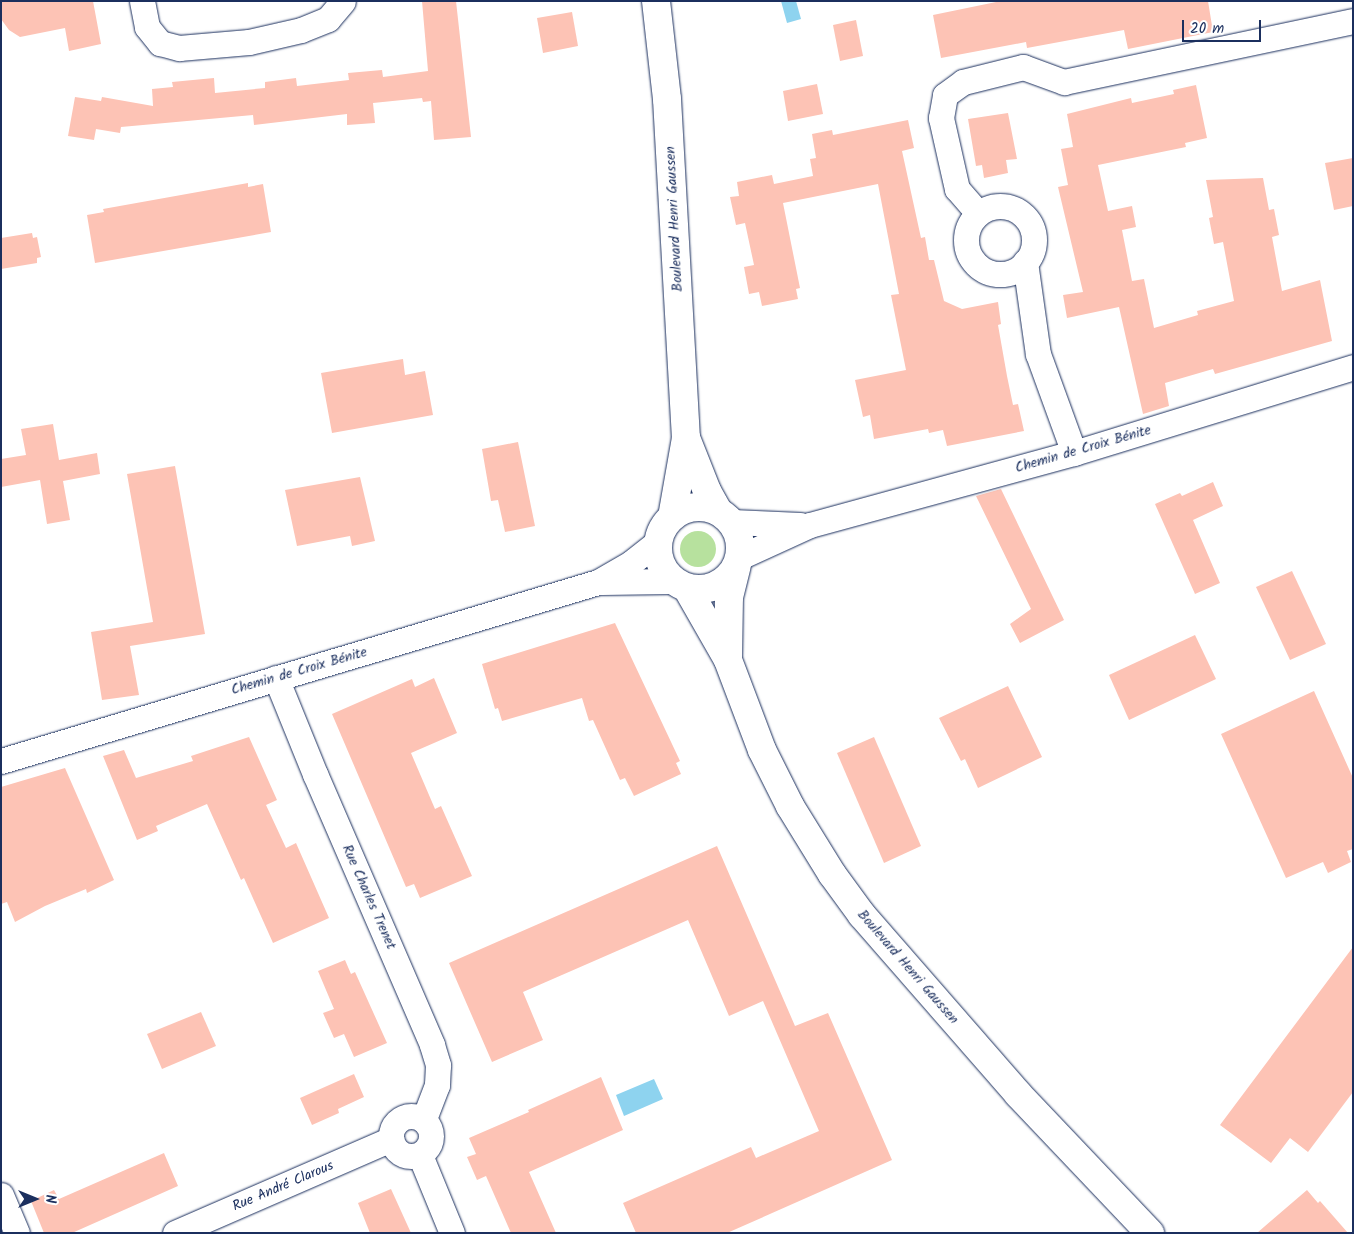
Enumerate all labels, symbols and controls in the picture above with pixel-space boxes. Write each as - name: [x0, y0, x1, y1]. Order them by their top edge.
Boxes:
- scale bar: [1184, 10, 1263, 42]
- text: 20 m: [1190, 17, 1224, 41]
- street label: Boulevard Henri Gaussen: [662, 146, 686, 292]
- street label: Chemin de Croix Bénite: [1013, 422, 1153, 476]
- street label: Chemin de Croix Bénite: [229, 644, 369, 698]
- street label: Rue Charles Trenet: [338, 842, 400, 952]
- street label: Boulevard Henri Gaussen: [854, 907, 962, 1027]
- street label: Rue André Clarous: [230, 1157, 336, 1215]
- north arrow: [10, 1174, 60, 1224]
- text: N: [39, 1195, 61, 1203]

